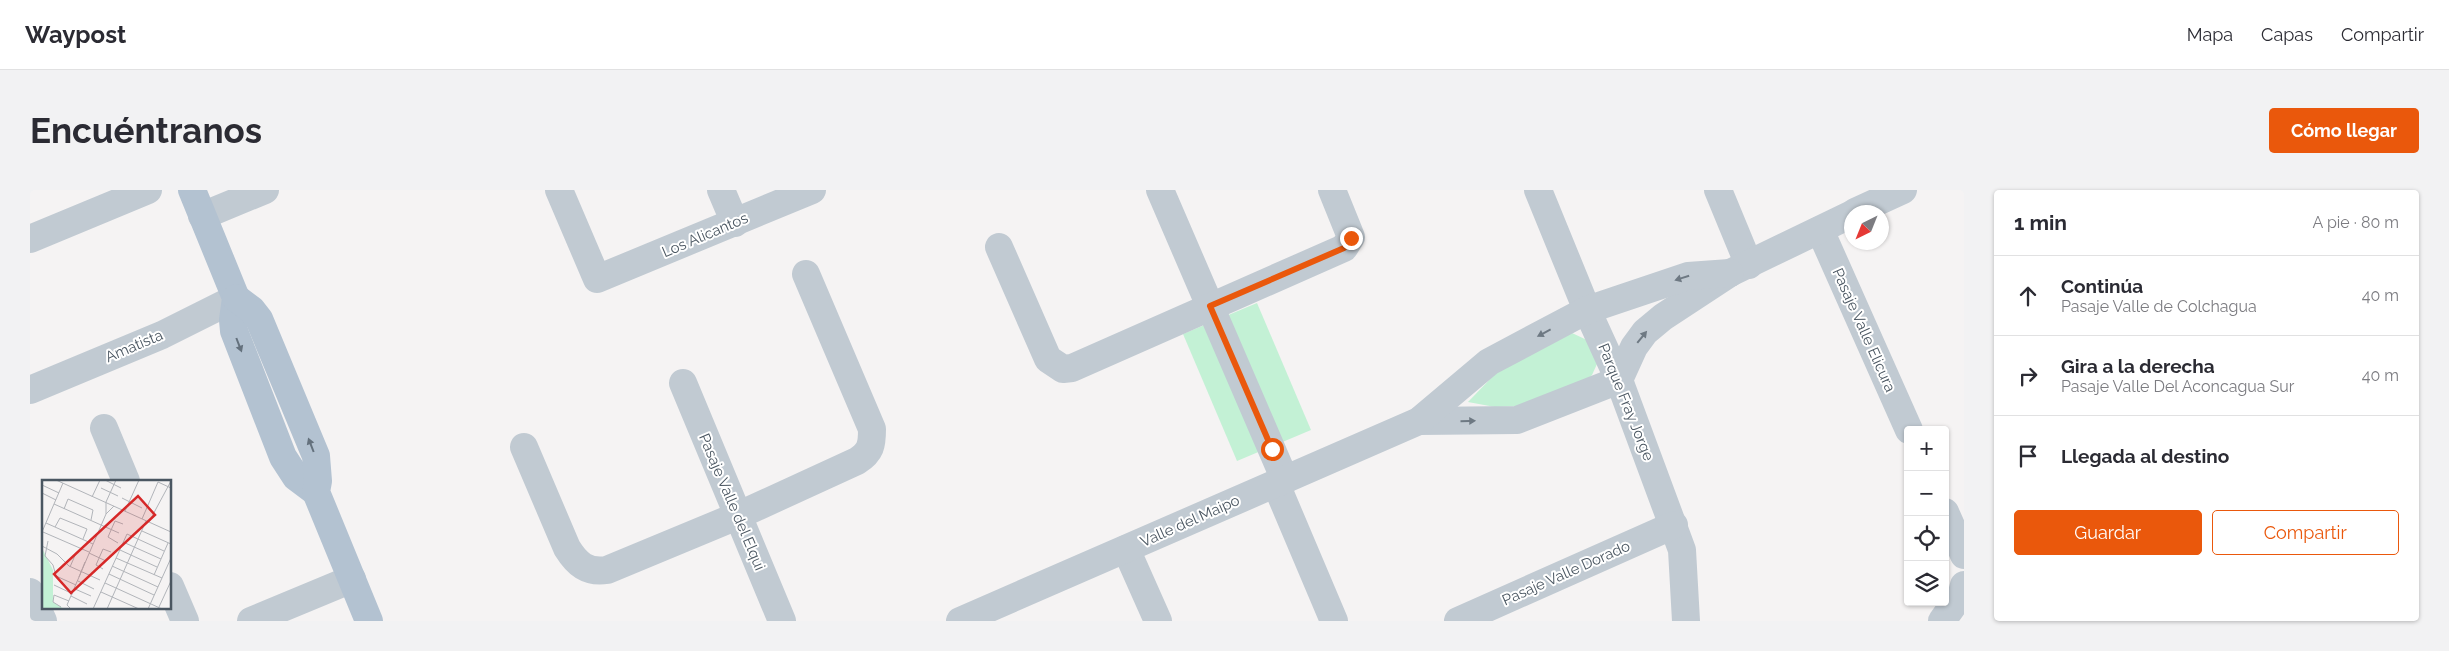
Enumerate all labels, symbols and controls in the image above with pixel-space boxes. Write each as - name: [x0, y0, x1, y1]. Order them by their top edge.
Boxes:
- text: Waypost: [25, 20, 126, 49]
- text: Mapa: [2187, 24, 2233, 45]
- text: Capas: [2261, 24, 2313, 45]
- text: Compartir: [2341, 24, 2424, 45]
- button: Cómo llegar: [2269, 108, 2419, 153]
- text: Encuéntranos: [30, 110, 262, 151]
- north arrow: [1844, 205, 1889, 250]
- street label: Los Alicantos: [659, 209, 751, 261]
- text: 1 min: [2014, 210, 2067, 235]
- text: A pie · 80 m: [2313, 213, 2399, 232]
- route end: [1340, 227, 1363, 250]
- street label: Pasaje Valle Elicura: [1829, 265, 1899, 395]
- one-way arrow: [1674, 274, 1689, 282]
- text: Continúa: [2061, 275, 2143, 297]
- icon: ahead: [2014, 282, 2042, 310]
- text: 40 m: [2362, 286, 2399, 305]
- text: Pasaje Valle de Colchagua: [2061, 297, 2257, 316]
- street label: Amatista: [103, 326, 165, 366]
- one-way arrow: [1537, 329, 1551, 337]
- one-way arrow: [1636, 331, 1647, 344]
- one-way arrow: [236, 338, 244, 353]
- street label: Parque Fray Jorge: [1594, 341, 1658, 463]
- text: Gira a la derecha: [2061, 355, 2215, 377]
- icon: right: [2014, 362, 2042, 390]
- text: 40 m: [2362, 366, 2399, 385]
- text: Pasaje Valle Del Aconcagua Sur: [2061, 377, 2294, 396]
- one-way arrow: [1460, 417, 1476, 425]
- map controls: [1904, 426, 1949, 606]
- button: +: [1904, 426, 1949, 471]
- street label: Pasaje Valle del Elqui: [695, 431, 769, 573]
- one-way arrow: [307, 437, 315, 452]
- route start: [1261, 438, 1284, 461]
- icon: arrive: [2014, 442, 2042, 470]
- text: Llegada al destino: [2061, 445, 2229, 467]
- button: −: [1904, 471, 1949, 516]
- inset map: [42, 480, 171, 608]
- street label: Valle del Maipo: [1138, 491, 1242, 551]
- button: Guardar: [2014, 510, 2202, 555]
- button: Compartir: [2212, 510, 2399, 555]
- button: locate: [1904, 516, 1949, 561]
- street label: Pasaje Valle Dorado: [1499, 537, 1633, 609]
- button: layers: [1904, 561, 1949, 606]

